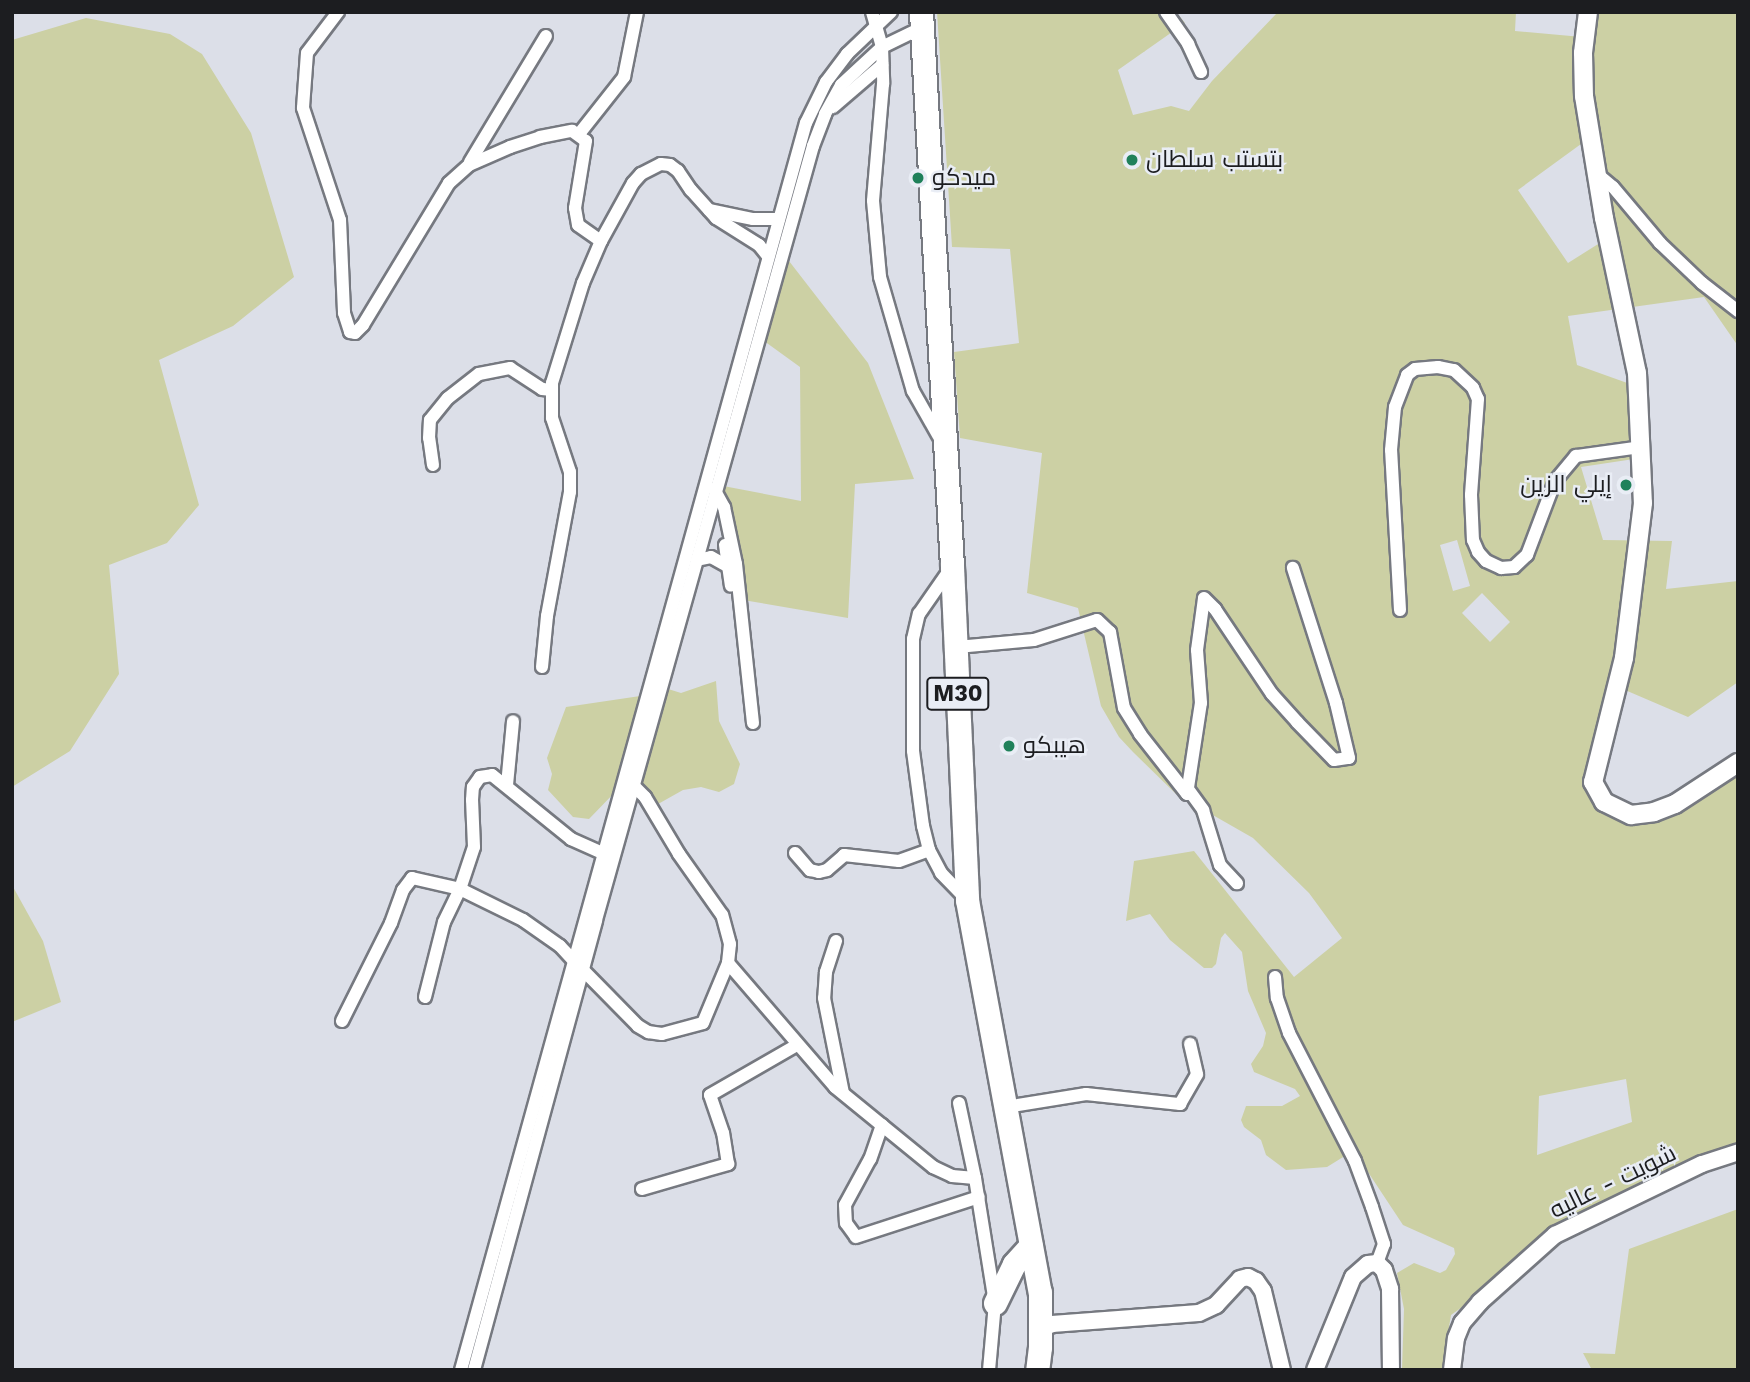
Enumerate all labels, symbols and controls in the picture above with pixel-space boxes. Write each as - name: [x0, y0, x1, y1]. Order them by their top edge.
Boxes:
- place label: بتستب سلطان: [1146, 146, 1283, 174]
- marker: بتستب سلطان: [1124, 152, 1140, 168]
- place label: ميدكو: [932, 164, 996, 192]
- marker: ميدكو: [910, 170, 926, 186]
- place label: إيلي الزين: [1520, 471, 1612, 499]
- marker: إيلي الزين: [1618, 477, 1634, 493]
- road number: M30: [925, 674, 991, 714]
- place label: هيبكو: [1023, 732, 1086, 760]
- marker: هيبكو: [1001, 738, 1017, 754]
- street label: شويت - عاليه: [1545, 1139, 1681, 1225]

